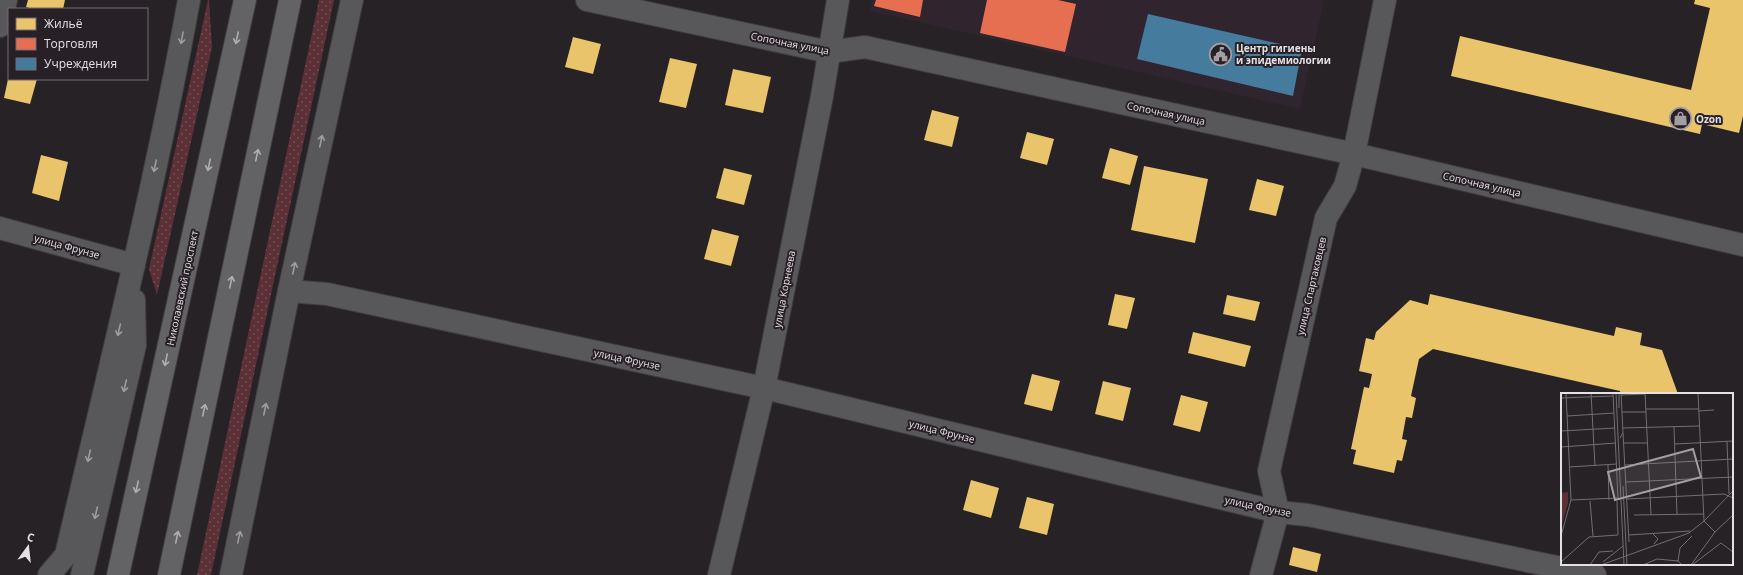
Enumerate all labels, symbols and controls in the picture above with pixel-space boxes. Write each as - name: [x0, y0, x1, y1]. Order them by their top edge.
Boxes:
- legend: [8, 8, 148, 80]
- text: Жильё: [44, 15, 83, 32]
- street label: Сопочная улица: [750, 29, 830, 57]
- one-way arrow: [178, 31, 186, 44]
- one-way arrow: [232, 31, 240, 44]
- text: Торговля: [44, 35, 98, 52]
- public building icon: Центр гигиены и эпидемиологии: [1207, 41, 1233, 67]
- place label: Центр гигиены и эпидемиологии: [1236, 41, 1331, 67]
- text: Учреждения: [44, 55, 117, 72]
- street label: Сопочная улица: [1126, 98, 1206, 128]
- shop icon: Ozon: [1668, 106, 1694, 132]
- place label: Ozon: [1696, 112, 1722, 126]
- one-way arrow: [318, 135, 326, 148]
- one-way arrow: [254, 149, 262, 162]
- one-way arrow: [204, 158, 212, 171]
- one-way arrow: [151, 159, 159, 172]
- street label: Сопочная улица: [1442, 168, 1522, 200]
- street label: Николаевский проспект: [163, 229, 201, 347]
- street label: улица Фрунзе: [33, 231, 102, 262]
- street label: улица Спартаковцев: [1293, 235, 1329, 337]
- street label: улица Корнеева: [770, 249, 798, 329]
- one-way arrow: [291, 262, 299, 275]
- one-way arrow: [227, 276, 235, 289]
- one-way arrow: [114, 323, 122, 336]
- street label: улица Фрунзе: [593, 345, 662, 373]
- one-way arrow: [161, 353, 169, 366]
- one-way arrow: [121, 380, 129, 393]
- inset map: [1561, 393, 1733, 565]
- one-way arrow: [200, 403, 208, 416]
- one-way arrow: [262, 403, 270, 416]
- street label: улица Фрунзе: [908, 416, 977, 446]
- one-way arrow: [85, 450, 93, 463]
- one-way arrow: [133, 480, 141, 493]
- street label: улица Фрунзе: [1224, 492, 1293, 520]
- one-way arrow: [92, 506, 99, 519]
- north arrow: [8, 527, 48, 567]
- text: С: [25, 529, 36, 545]
- one-way arrow: [174, 531, 182, 544]
- one-way arrow: [235, 531, 243, 544]

